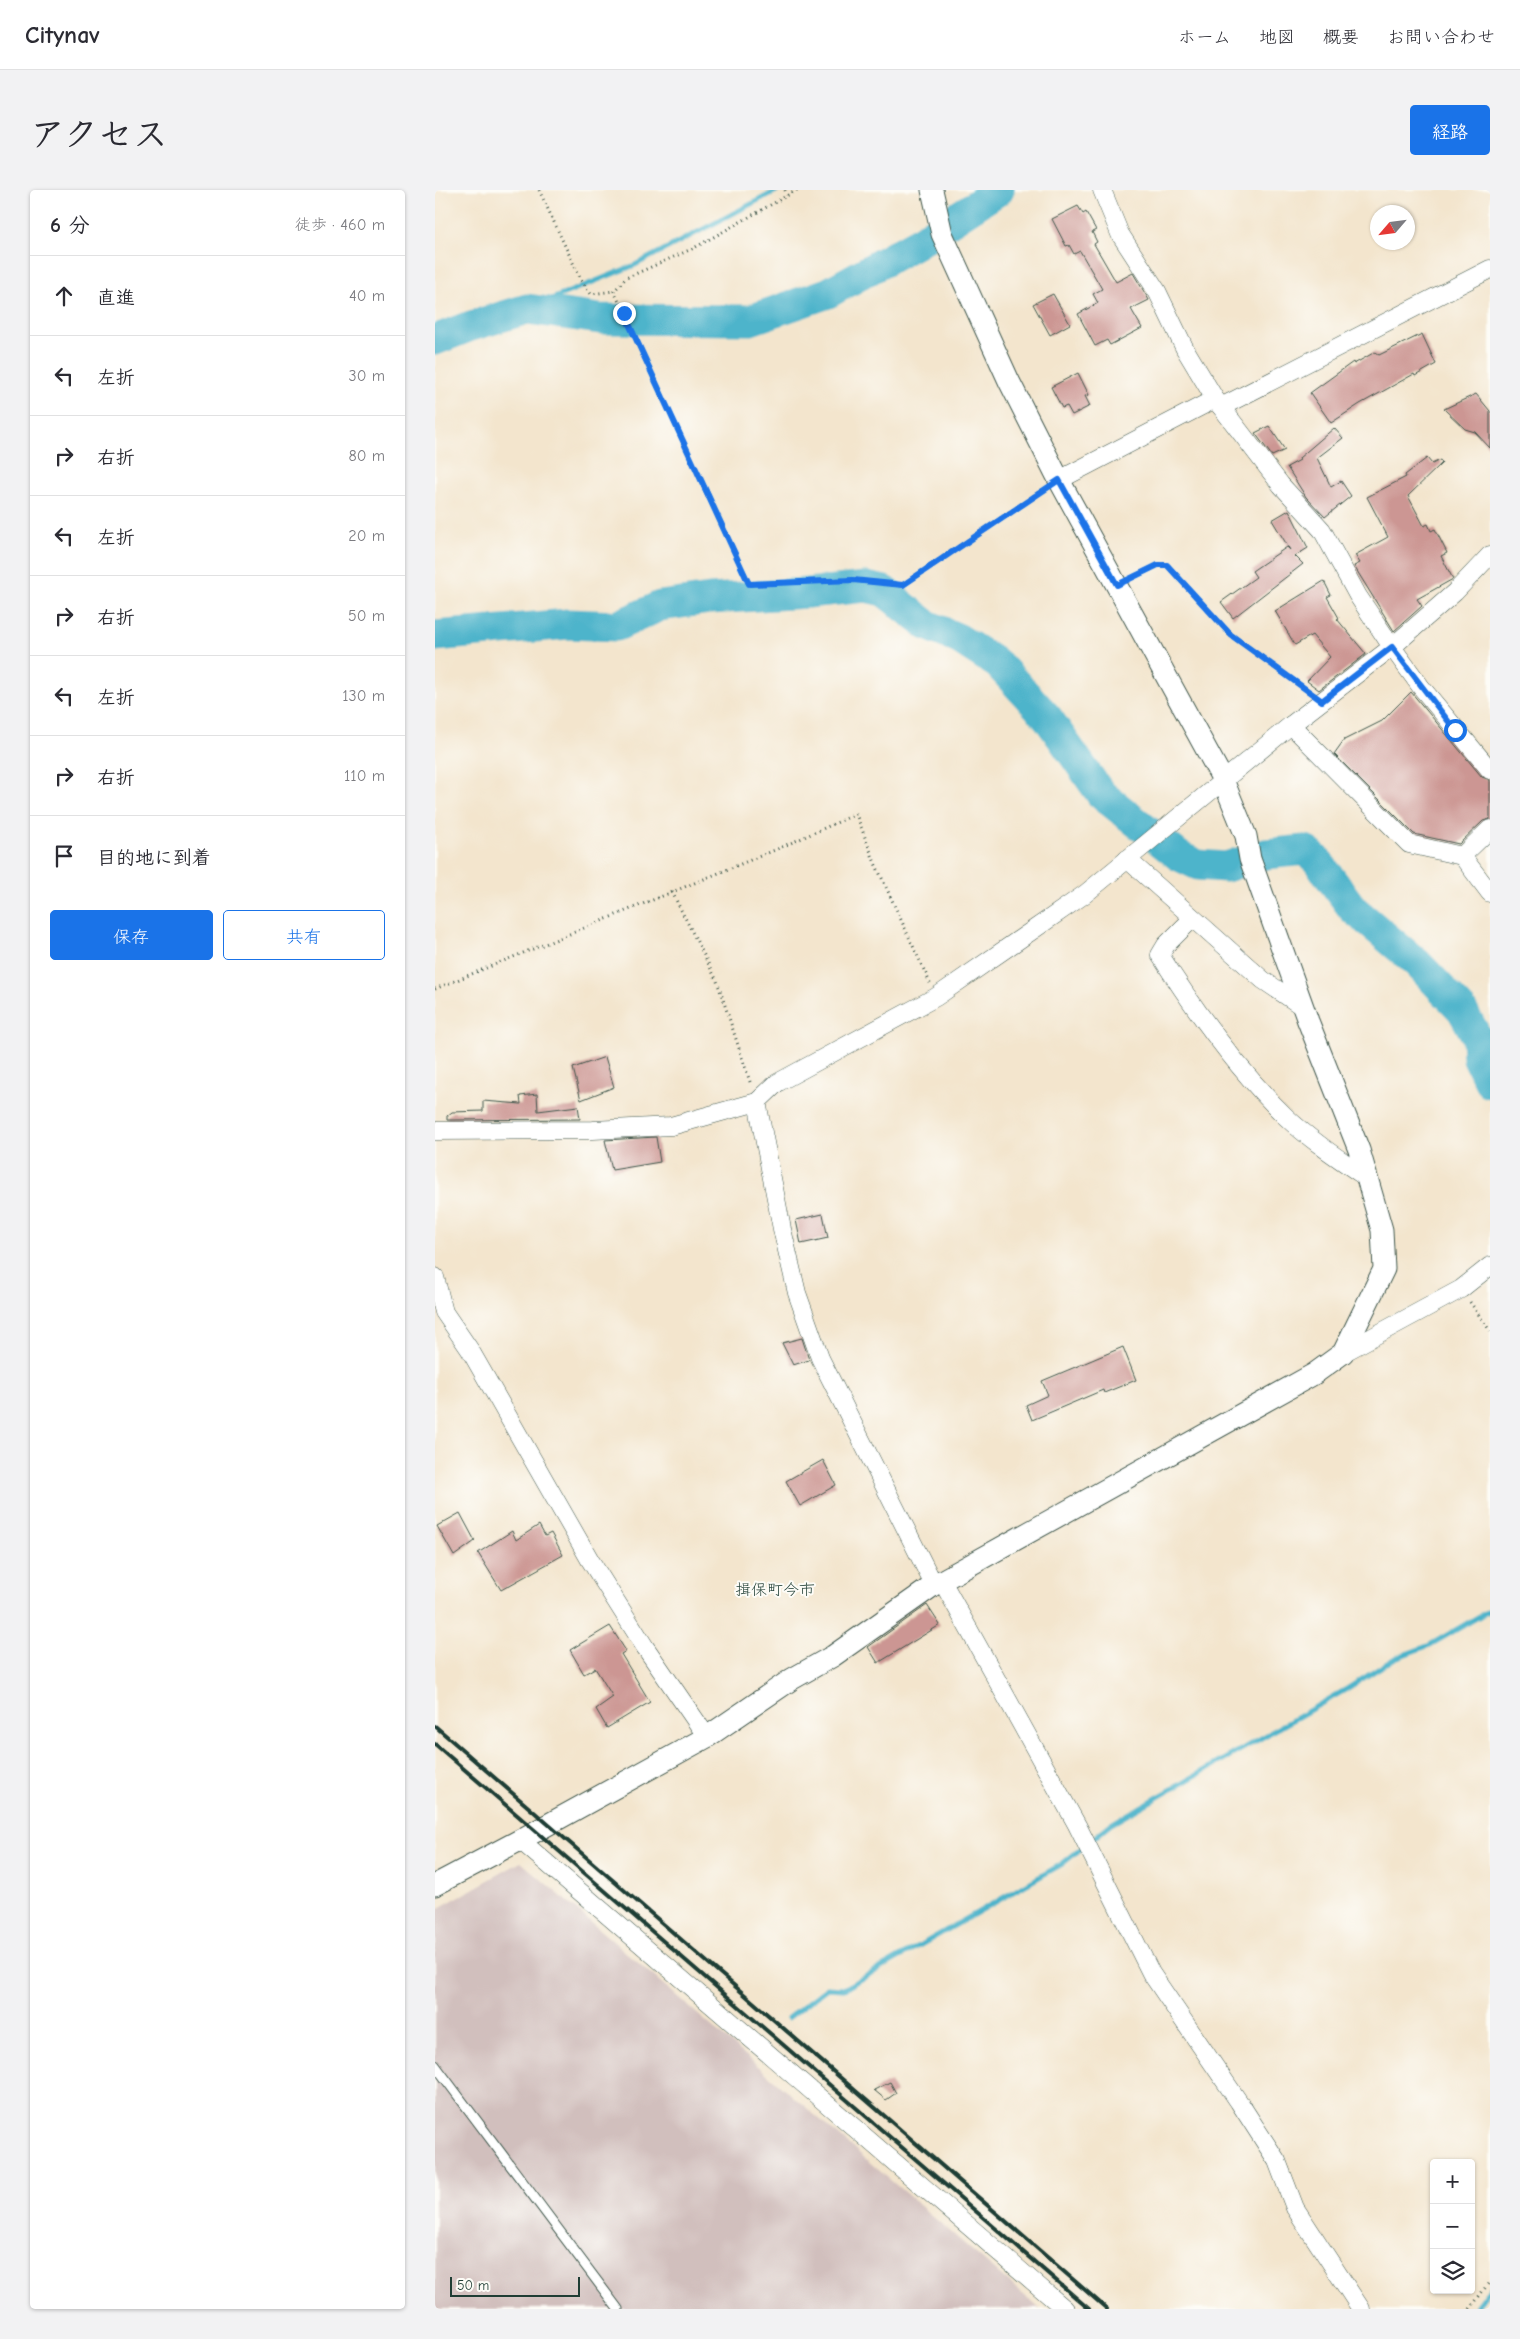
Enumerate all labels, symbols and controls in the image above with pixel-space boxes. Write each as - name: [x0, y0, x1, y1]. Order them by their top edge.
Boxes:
- text: Citynav: [25, 21, 100, 49]
- text: ホーム: [1178, 27, 1231, 48]
- text: 地図: [1259, 27, 1295, 48]
- text: 概要: [1323, 27, 1359, 48]
- text: お問い合わせ: [1387, 27, 1495, 48]
- button: 経路: [1410, 105, 1490, 155]
- text: アクセス: [30, 114, 168, 155]
- north arrow: [1370, 205, 1415, 250]
- text: 6 分: [50, 213, 89, 237]
- text: 徒歩 · 460 m: [295, 216, 385, 234]
- icon: ahead: [50, 282, 78, 310]
- text: 直進: [97, 287, 135, 309]
- text: 40 m: [349, 287, 385, 305]
- route end: [613, 302, 636, 325]
- icon: left: [50, 362, 78, 390]
- text: 左折: [97, 367, 135, 389]
- text: 30 m: [349, 367, 385, 385]
- icon: right: [50, 442, 78, 470]
- text: 右折: [97, 447, 135, 469]
- text: 80 m: [348, 447, 385, 465]
- icon: left: [50, 522, 78, 550]
- text: 左折: [97, 527, 135, 549]
- text: 20 m: [348, 527, 385, 545]
- icon: right: [50, 602, 78, 630]
- text: 右折: [97, 607, 135, 629]
- text: 50 m: [348, 607, 385, 625]
- icon: left: [50, 682, 78, 710]
- text: 左折: [97, 687, 135, 709]
- text: 130 m: [342, 687, 385, 705]
- route start: [1444, 719, 1467, 742]
- icon: right: [50, 762, 78, 790]
- text: 右折: [97, 767, 135, 789]
- text: 110 m: [344, 767, 385, 785]
- icon: arrive: [50, 842, 78, 870]
- text: 目的地に到着: [97, 847, 211, 869]
- button: 保存: [50, 910, 213, 960]
- button: 共有: [223, 910, 385, 960]
- district label: 揖保町今市: [735, 1581, 815, 1599]
- map controls: [1430, 2159, 1475, 2294]
- button: +: [1430, 2159, 1475, 2204]
- button: −: [1430, 2204, 1475, 2249]
- button: layers: [1430, 2249, 1475, 2294]
- scale bar: [450, 2274, 580, 2297]
- text: 50 m: [457, 2277, 489, 2294]

